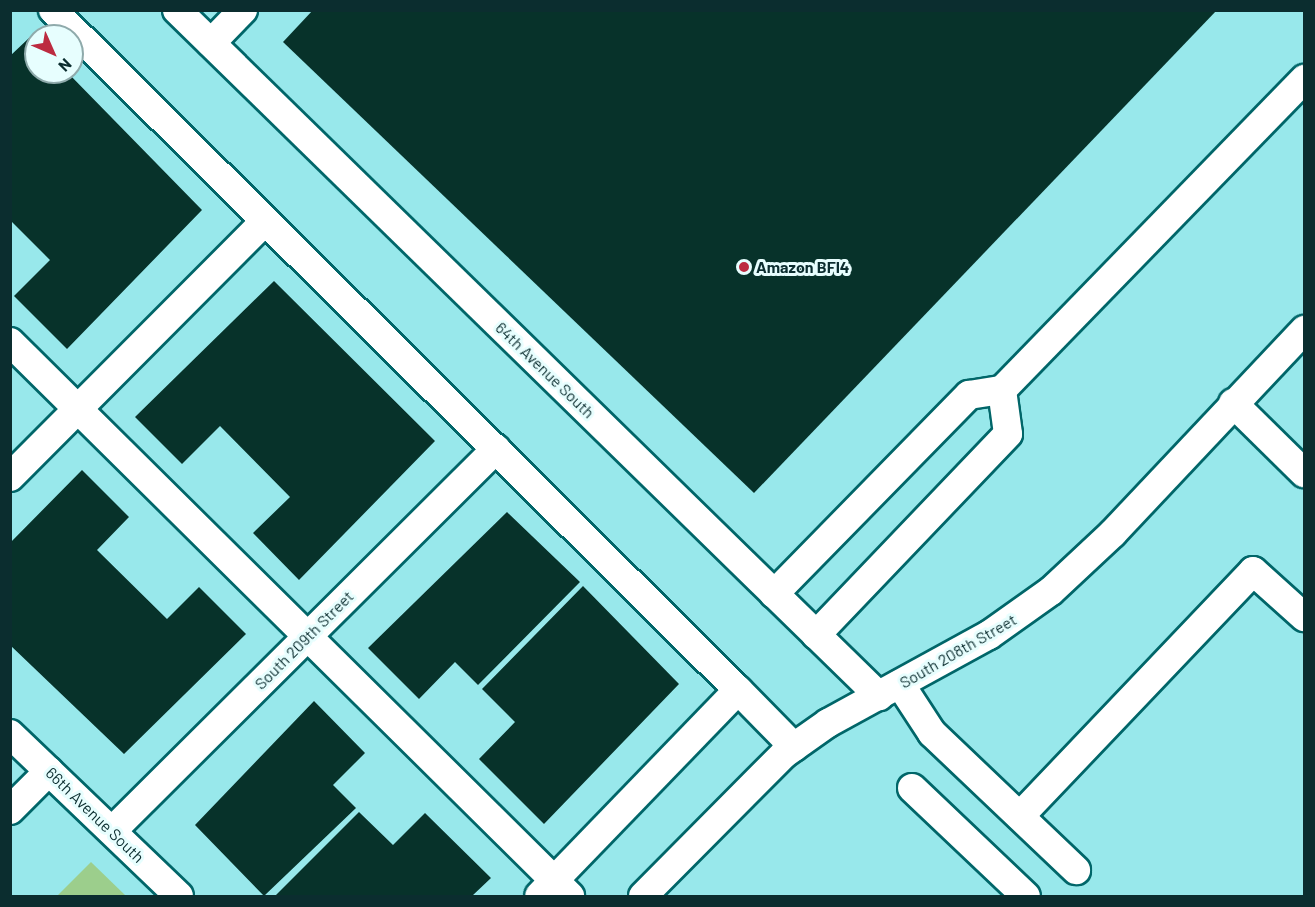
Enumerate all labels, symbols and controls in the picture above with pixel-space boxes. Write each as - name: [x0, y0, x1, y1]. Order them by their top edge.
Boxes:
- north arrow: [24, 24, 84, 84]
- text: N: [55, 55, 76, 76]
- place label: Amazon BFI4: [756, 257, 850, 277]
- marker: Amazon BFI4: [737, 260, 751, 274]
- street label: 64th Avenue South: [492, 318, 598, 422]
- street label: South 209th Street: [251, 587, 357, 693]
- street label: South 208th Street: [896, 610, 1020, 692]
- street label: 66th Avenue South: [42, 763, 148, 867]

